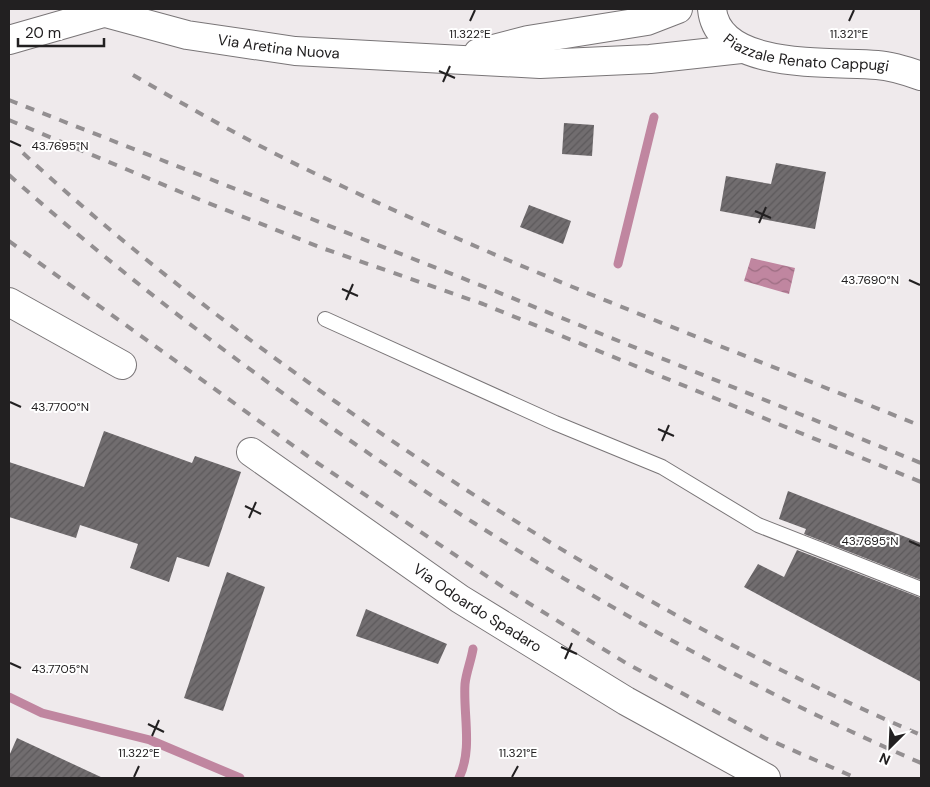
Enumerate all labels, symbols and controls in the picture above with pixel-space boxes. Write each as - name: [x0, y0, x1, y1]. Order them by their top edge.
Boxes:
- scale bar: [18, 15, 104, 47]
- text: 20 m: [25, 23, 61, 43]
- text: 11.322°E: [449, 26, 491, 42]
- text: 11.321°E: [830, 26, 868, 42]
- street label: Piazzale Renato Cappugi: [719, 29, 891, 76]
- street label: Via Aretina Nuova: [216, 30, 340, 63]
- text: 43.7695°N: [31, 138, 89, 154]
- text: 43.7690°N: [841, 272, 899, 288]
- text: 43.7700°N: [31, 399, 89, 415]
- text: 43.7695°N: [841, 533, 899, 549]
- street label: Via Odoardo Spadaro: [409, 559, 546, 657]
- text: 43.7705°N: [32, 661, 88, 677]
- north arrow: [865, 722, 915, 772]
- text: 11.322°E: [118, 745, 160, 761]
- text: 11.321°E: [499, 745, 537, 761]
- text: N: [876, 749, 893, 769]

